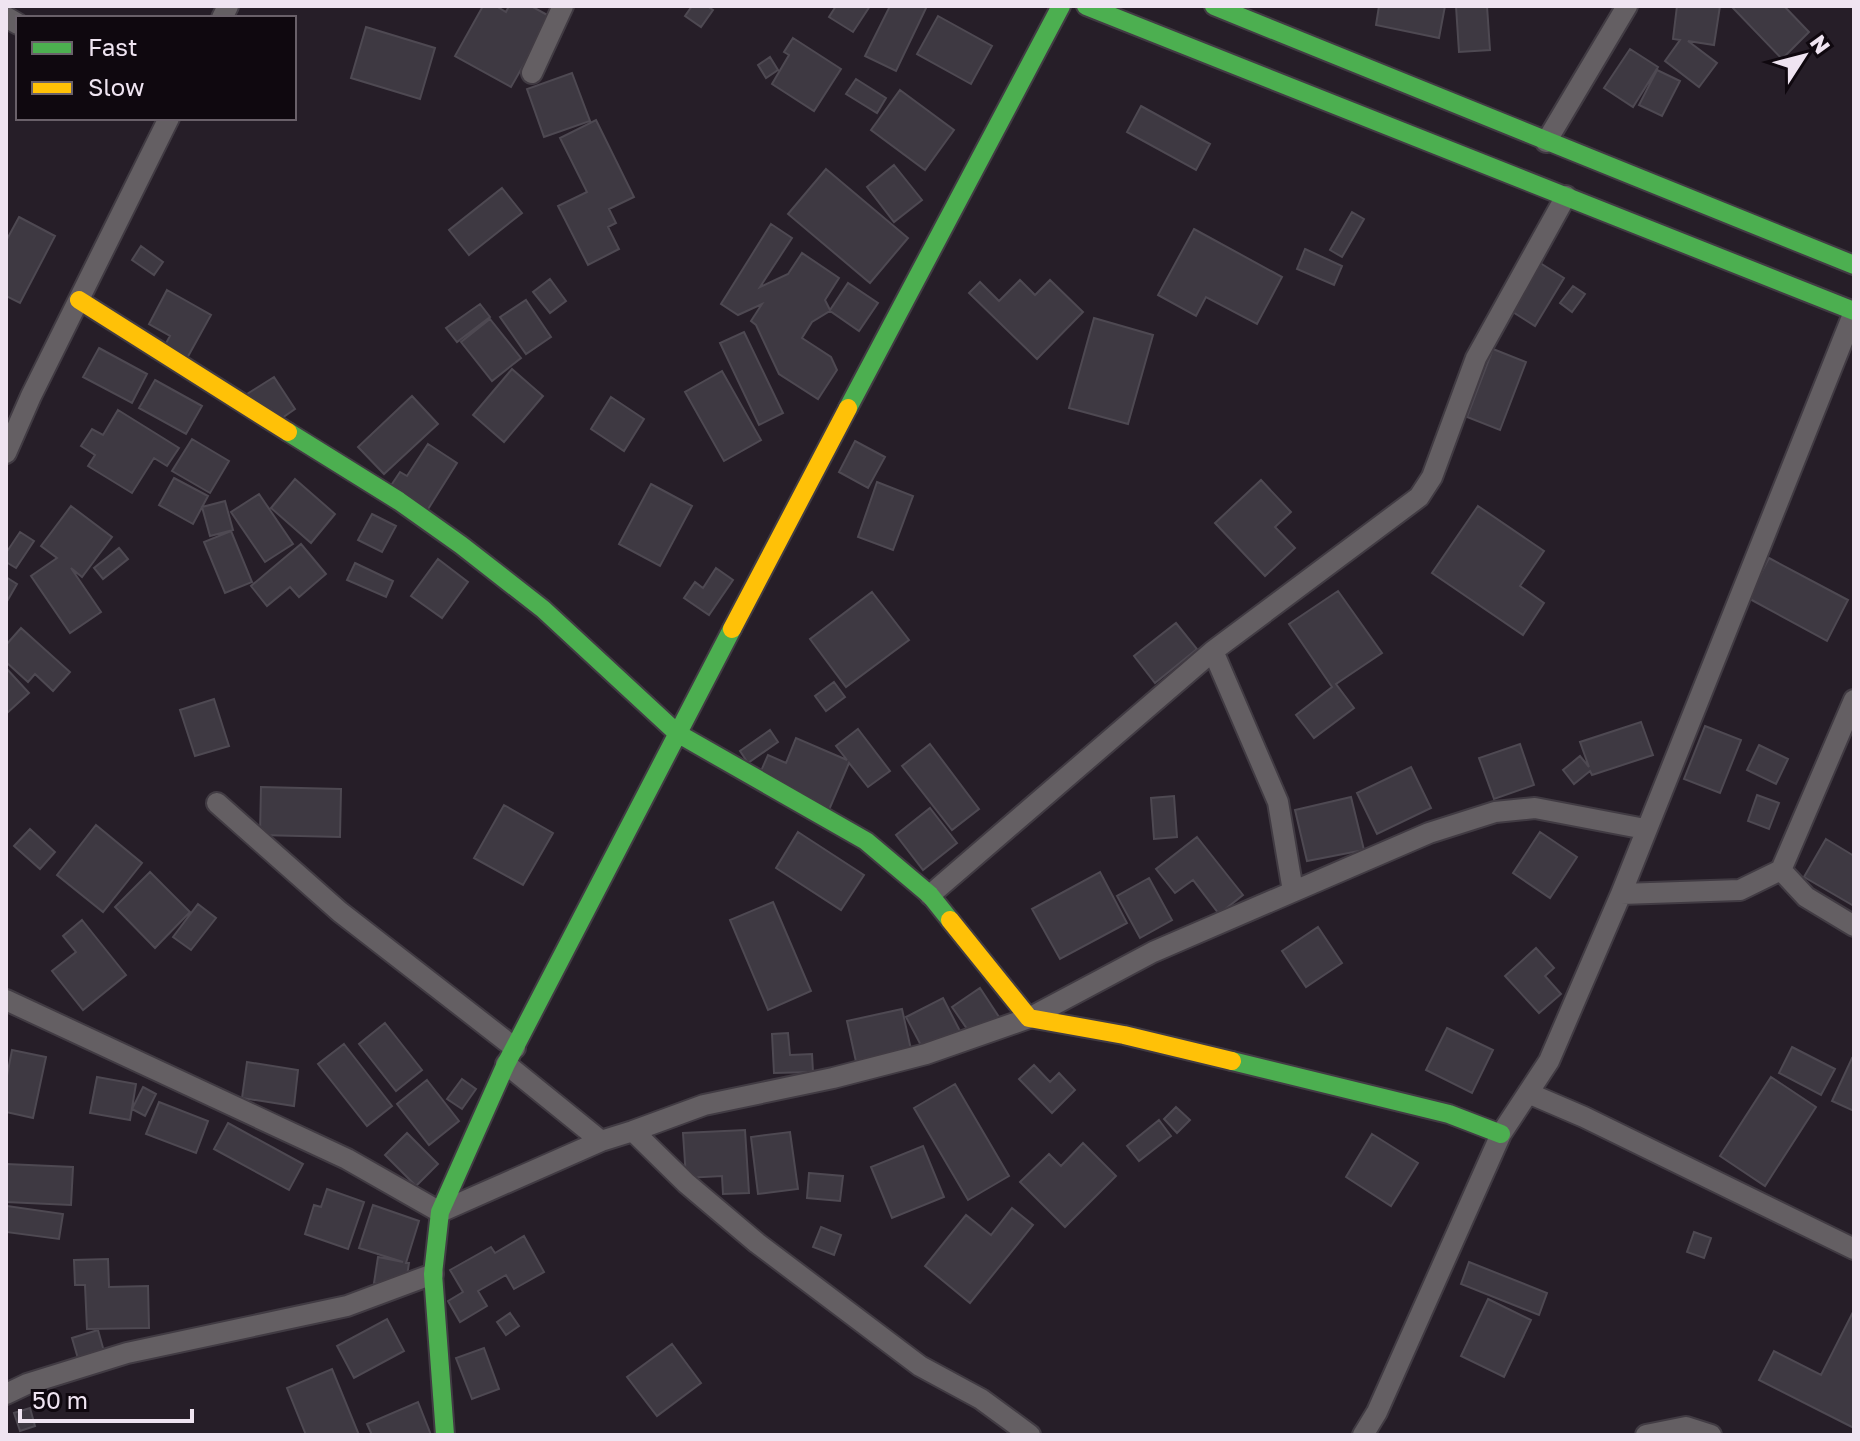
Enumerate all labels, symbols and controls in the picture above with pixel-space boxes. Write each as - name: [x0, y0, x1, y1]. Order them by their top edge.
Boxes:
- legend: [16, 16, 296, 120]
- north arrow: [1764, 16, 1844, 96]
- text: N: [1805, 29, 1836, 59]
- text: Fast: [88, 32, 138, 61]
- text: Slow: [88, 72, 144, 101]
- scale bar: [20, 1373, 192, 1423]
- text: 50 m: [32, 1385, 88, 1414]

